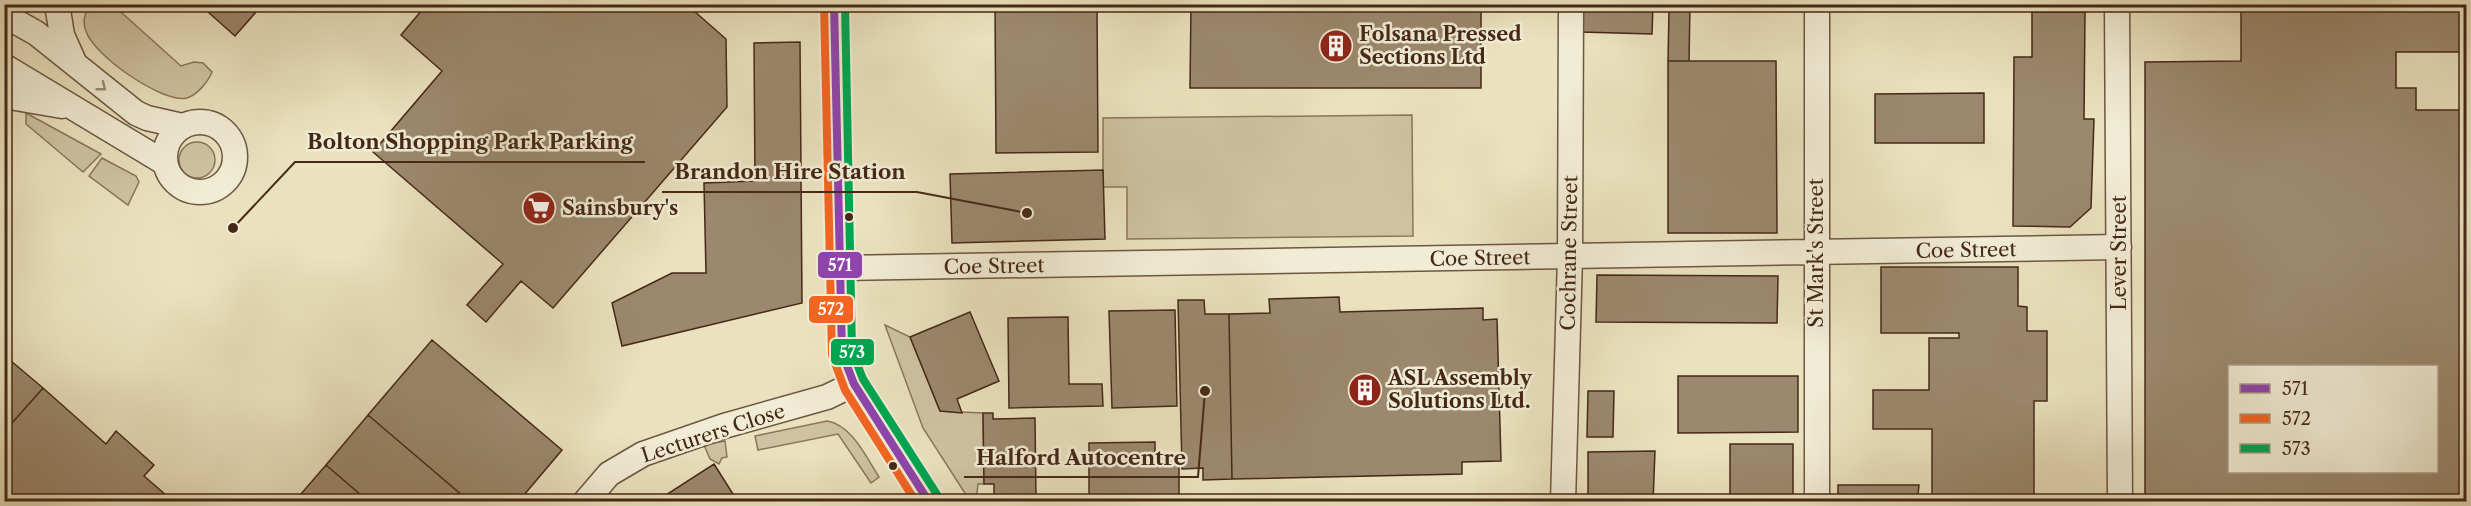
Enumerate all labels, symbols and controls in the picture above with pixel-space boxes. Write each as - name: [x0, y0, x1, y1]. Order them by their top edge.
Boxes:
- place label: Folsana Pressed Sections Ltd: [1359, 22, 1522, 69]
- building icon: Folsana Pressed Sections Ltd: [1318, 28, 1354, 64]
- one-way arrow: [96, 79, 107, 90]
- callout: Bolton Shopping Park Parking: [295, 123, 645, 162]
- text: Bolton Shopping Park Parking: [307, 129, 634, 154]
- callout: Brandon Hire Station: [662, 153, 917, 192]
- text: Brandon Hire Station: [674, 159, 906, 184]
- street label: Cochrane Street: [1556, 175, 1582, 331]
- street label: St Mark's Street: [1804, 178, 1828, 328]
- supermarket icon: Sainsbury's: [521, 190, 557, 226]
- street label: Lever Street: [2107, 195, 2131, 311]
- place label: Sainsbury's: [562, 196, 678, 220]
- unlabelled marker: [843, 211, 855, 223]
- street label: Coe Street: [1915, 237, 2017, 263]
- street label: Coe Street: [1429, 245, 1531, 271]
- line badge: 571: [817, 251, 863, 279]
- street label: Coe Street: [943, 253, 1045, 279]
- text: 571: [828, 255, 853, 275]
- line badge: 572: [808, 295, 854, 324]
- text: 572: [818, 299, 844, 319]
- line badge: 573: [830, 338, 875, 366]
- text: 573: [839, 342, 865, 362]
- legend: [2228, 365, 2438, 473]
- place label: ASL Assembly Solutions Ltd.: [1387, 366, 1533, 413]
- building icon: ASL Assembly Solutions Ltd.: [1347, 372, 1383, 408]
- text: 571: [2282, 378, 2309, 400]
- street label: Lecturers Close: [638, 398, 788, 468]
- text: 572: [2282, 408, 2311, 430]
- callout: Halford Autocentre: [964, 438, 1198, 477]
- text: 573: [2282, 438, 2311, 460]
- text: Halford Autocentre: [976, 445, 1186, 470]
- unlabelled marker: [887, 460, 899, 472]

